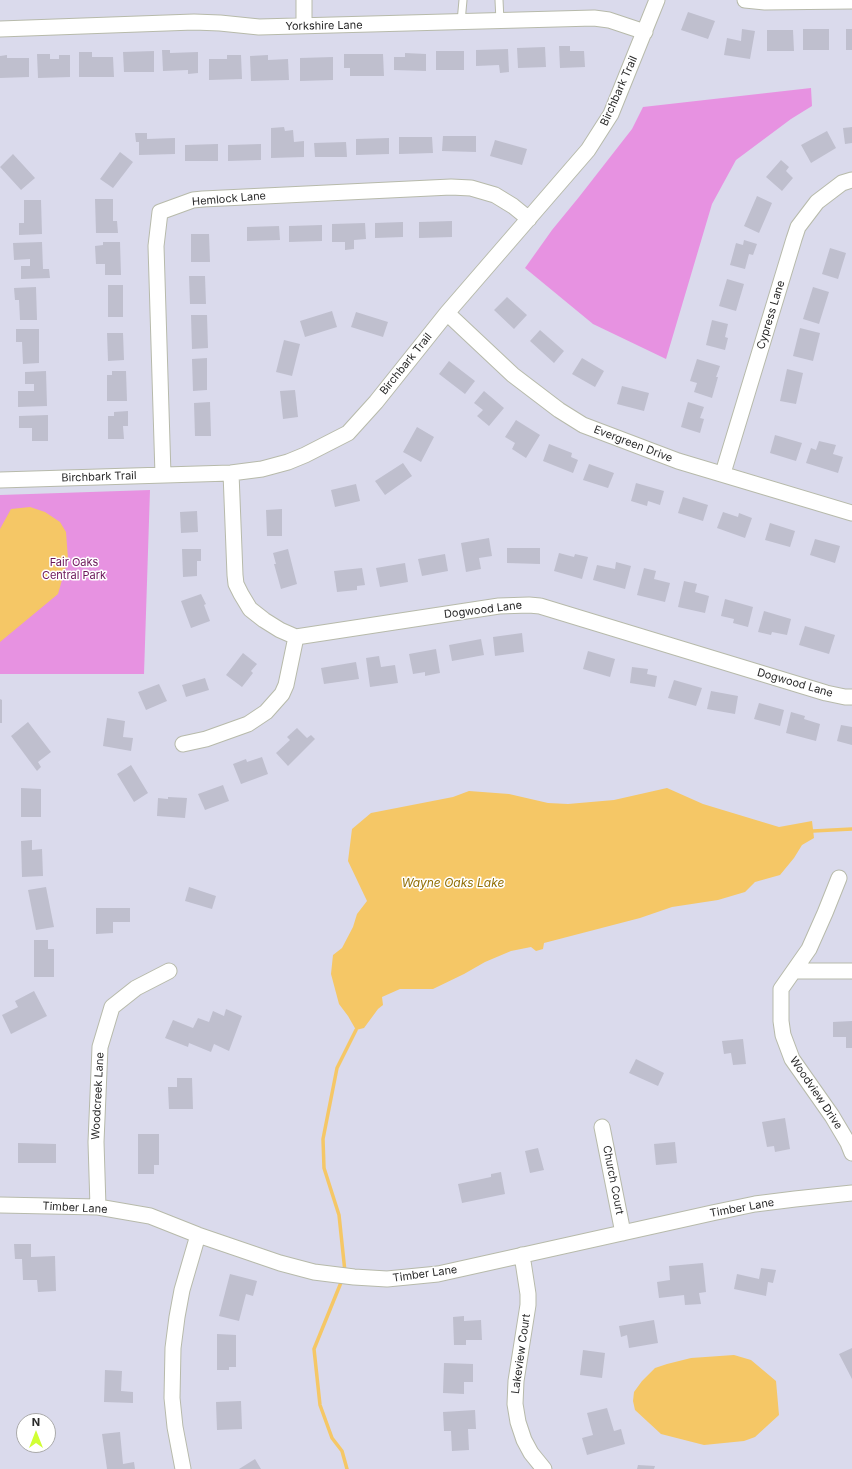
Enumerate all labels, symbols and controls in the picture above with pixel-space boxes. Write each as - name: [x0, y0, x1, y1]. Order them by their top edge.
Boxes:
- street label: Yorkshire Lane: [285, 19, 363, 33]
- street label: Birchbark Trail: [598, 54, 640, 128]
- street label: Hemlock Lane: [191, 189, 267, 209]
- street label: Cypress Lane: [754, 279, 788, 351]
- street label: Birchbark Trail: [377, 331, 435, 397]
- street label: Evergreen Drive: [592, 423, 674, 465]
- street label: Birchbark Trail: [61, 469, 137, 485]
- park label: Fair Oaks Central Park: [42, 556, 106, 582]
- street label: Dogwood Lane: [443, 599, 523, 621]
- street label: Dogwood Lane: [755, 666, 835, 700]
- water label: Wayne Oaks Lake: [402, 876, 504, 890]
- street label: Woodcreek Lane: [89, 1052, 107, 1140]
- street label: Woodview Drive: [787, 1054, 845, 1132]
- street label: Church Court: [600, 1144, 626, 1216]
- street label: Timber Lane: [709, 1196, 775, 1220]
- street label: Timber Lane: [42, 1200, 108, 1216]
- street label: Timber Lane: [392, 1263, 458, 1285]
- street label: Lakeview Court: [509, 1313, 533, 1395]
- north arrow: [16, 1413, 56, 1453]
- text: N: [32, 1415, 40, 1429]

